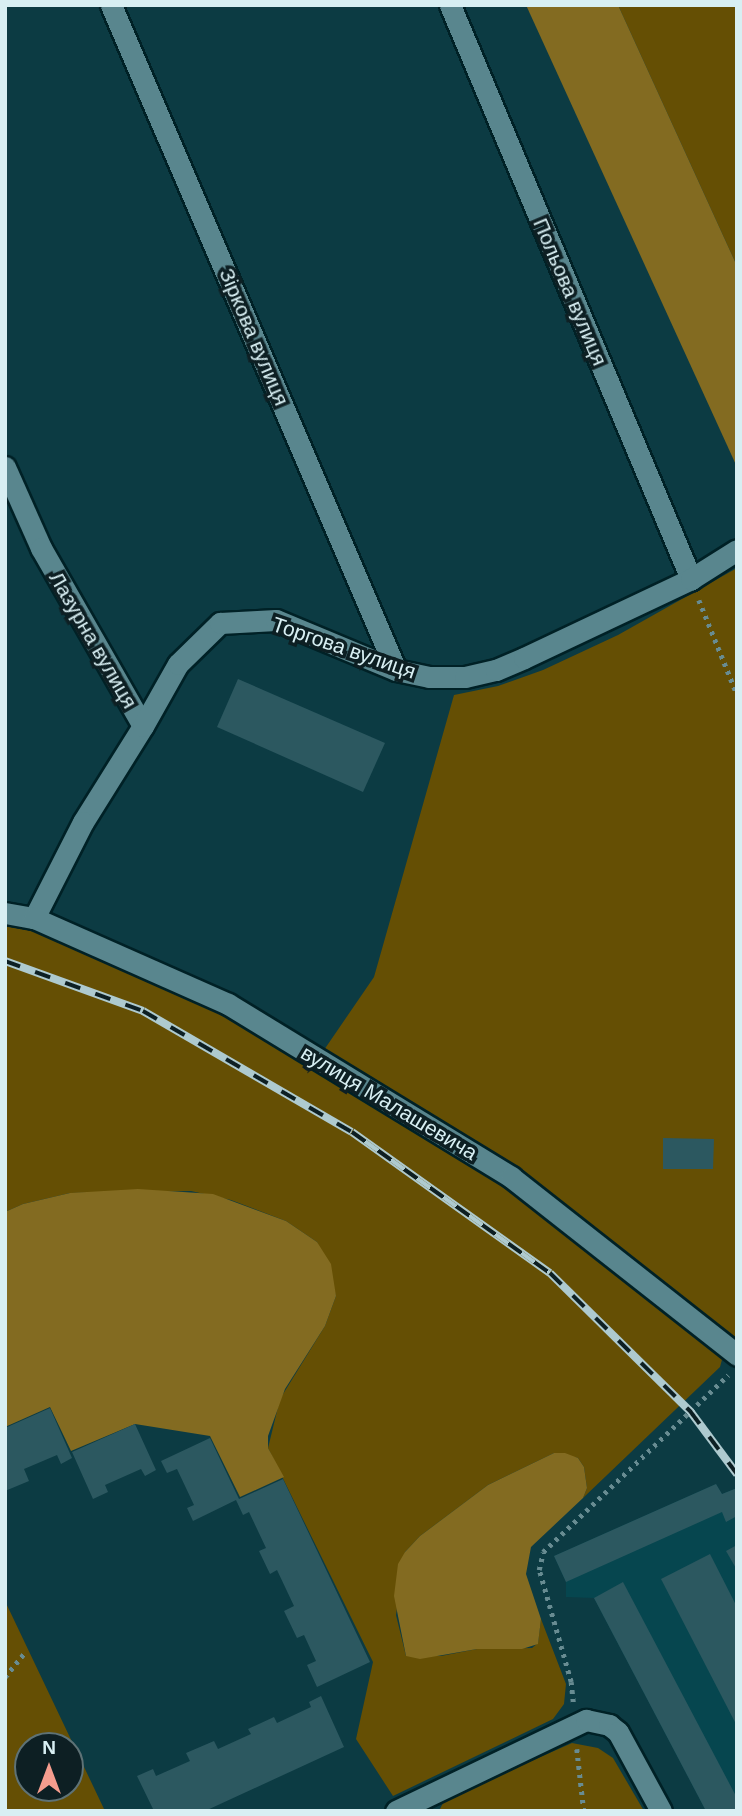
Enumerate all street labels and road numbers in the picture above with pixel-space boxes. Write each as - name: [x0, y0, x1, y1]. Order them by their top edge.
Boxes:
- street label: Польова вулиця: [528, 214, 612, 370]
- street label: Зіркова вулиця: [214, 265, 294, 409]
- street label: Лазурна вулиця: [44, 567, 142, 713]
- street label: Торгова вулиця: [269, 612, 419, 684]
- street label: вулиця Малашевича: [296, 1040, 482, 1166]

